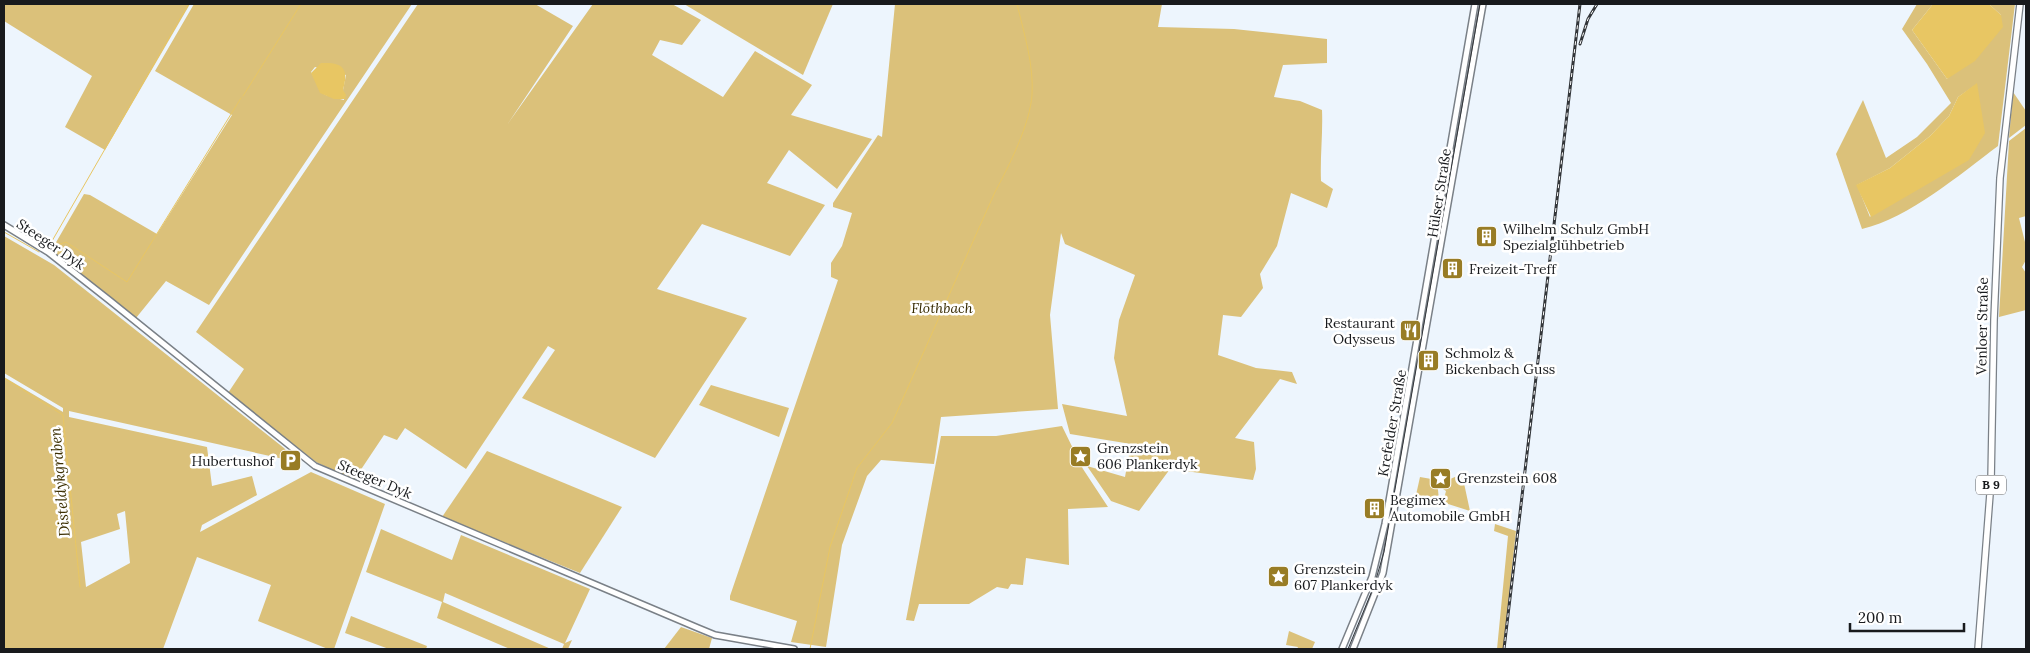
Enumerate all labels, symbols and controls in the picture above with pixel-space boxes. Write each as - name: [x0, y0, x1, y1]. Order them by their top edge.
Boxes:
- street label: Hülser Straße: [1423, 147, 1455, 239]
- street label: Steeger Dyk: [13, 215, 89, 274]
- place label: Wilhelm Schulz GmbH Spezialglühbetrieb: [1503, 220, 1649, 254]
- building icon: Wilhelm Schulz GmbH Spezialglühbetrieb: [1475, 225, 1499, 249]
- building icon: Freizeit-Treff: [1441, 257, 1465, 281]
- place label: Freizeit-Treff: [1469, 260, 1557, 278]
- street label: Venloer Straße: [1972, 277, 1992, 376]
- park label: Flöthbach: [911, 299, 973, 317]
- place label: Restaurant Odysseus: [1324, 314, 1396, 348]
- restaurant icon: Restaurant Odysseus: [1399, 319, 1423, 343]
- place label: Schmolz & Bickenbach Guss: [1445, 344, 1555, 378]
- building icon: Schmolz & Bickenbach Guss: [1417, 349, 1441, 373]
- street label: Krefelder Straße: [1374, 368, 1410, 478]
- water label: Disteldykgraben: [45, 426, 74, 537]
- place label: Grenzstein 606 Plankerdyk: [1097, 439, 1198, 473]
- place icon: Grenzstein 606 Plankerdyk: [1069, 444, 1093, 468]
- parking icon: Hubertushof: [278, 449, 302, 473]
- place label: Hubertushof: [192, 452, 275, 470]
- street label: Steeger Dyk: [335, 455, 415, 503]
- place icon: Grenzstein 608: [1429, 466, 1453, 490]
- place label: Grenzstein 608: [1457, 469, 1557, 487]
- road number: B 9: [1976, 476, 2006, 494]
- place label: Begimex Automobile GmbH: [1389, 491, 1511, 525]
- building icon: Begimex Automobile GmbH: [1362, 496, 1386, 520]
- place label: Grenzstein 607 Plankerdyk: [1294, 560, 1393, 594]
- place icon: Grenzstein 607 Plankerdyk: [1266, 565, 1290, 589]
- scale bar: [1850, 600, 1964, 632]
- text: 200 m: [1858, 608, 1902, 627]

